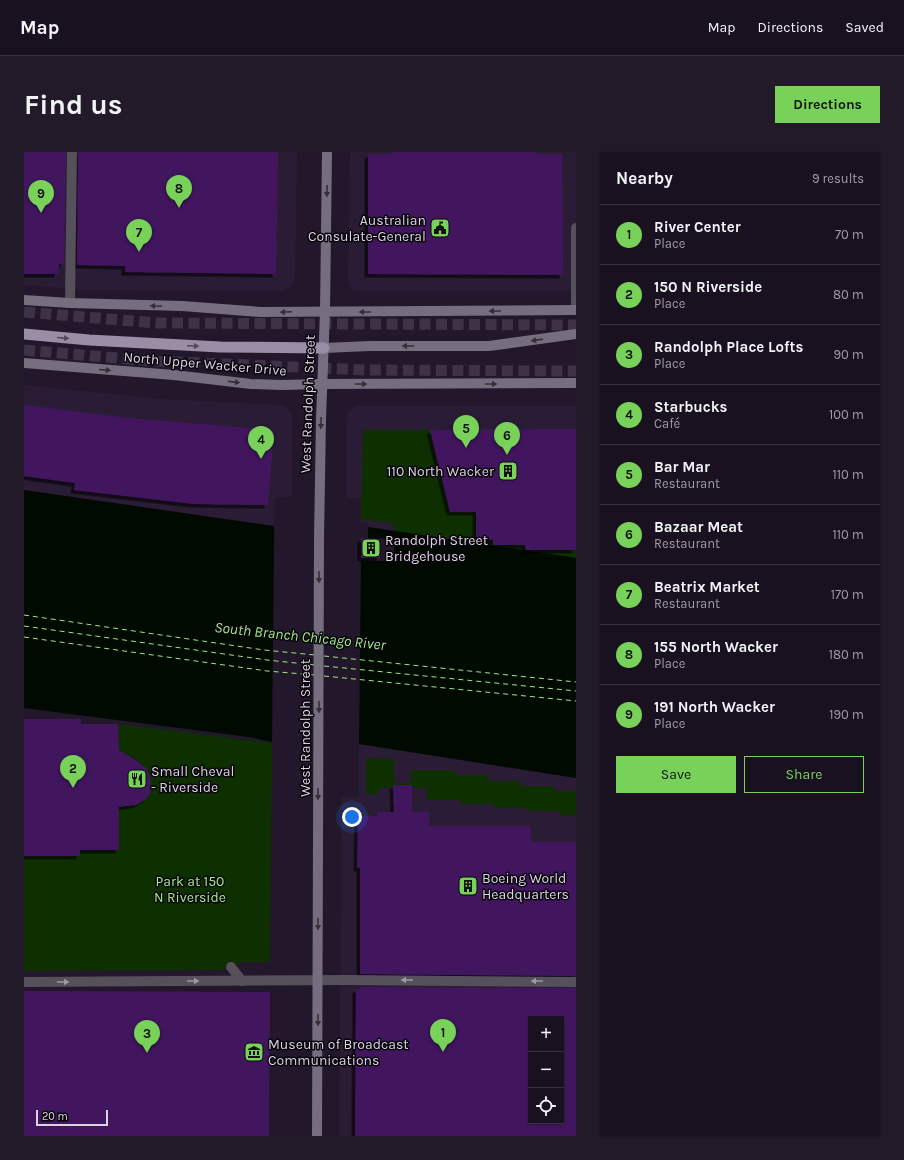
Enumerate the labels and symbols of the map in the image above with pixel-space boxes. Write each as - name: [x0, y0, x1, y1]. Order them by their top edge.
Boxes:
- pin: 8: [166, 175, 192, 208]
- pin: 9: [28, 180, 54, 213]
- one-way arrow: [324, 185, 330, 198]
- place label: Australian Consulate-General: [308, 212, 426, 245]
- public building icon: Australian Consulate-General: [429, 217, 451, 239]
- pin: 7: [126, 219, 152, 252]
- one-way arrow: [150, 302, 162, 309]
- one-way arrow: [488, 308, 501, 314]
- one-way arrow: [279, 309, 292, 315]
- one-way arrow: [358, 309, 371, 315]
- one-way arrow: [57, 334, 69, 341]
- street label: West Randolph Street: [297, 335, 319, 473]
- one-way arrow: [531, 336, 543, 343]
- one-way arrow: [187, 342, 199, 349]
- one-way arrow: [401, 343, 414, 349]
- street label: North Upper Wacker Drive: [123, 348, 287, 380]
- one-way arrow: [99, 366, 111, 373]
- one-way arrow: [228, 379, 240, 385]
- one-way arrow: [355, 381, 368, 387]
- one-way arrow: [485, 381, 498, 387]
- pin: 5: [453, 415, 479, 448]
- one-way arrow: [318, 417, 324, 430]
- pin: 6: [494, 422, 520, 455]
- pin: 4: [248, 426, 274, 459]
- building icon: 110 North Wacker: [497, 460, 519, 482]
- place label: 110 North Wacker: [387, 463, 495, 480]
- place label: Randolph Street Bridgehouse: [385, 532, 488, 565]
- building icon: Randolph Street Bridgehouse: [360, 537, 382, 559]
- one-way arrow: [316, 571, 322, 584]
- water label: South Branch Chicago River: [213, 618, 387, 654]
- street label: West Randolph Street: [297, 659, 314, 797]
- one-way arrow: [316, 701, 322, 714]
- pin: 2: [60, 755, 86, 788]
- place label: Small Cheval - Riverside: [151, 763, 234, 796]
- restaurant icon: Small Cheval - Riverside: [126, 768, 148, 790]
- one-way arrow: [315, 788, 321, 801]
- your location: [342, 807, 362, 827]
- place label: Boeing World Headquarters: [482, 870, 569, 903]
- park label: Park at 150 N Riverside: [154, 873, 226, 906]
- building icon: Boeing World Headquarters: [457, 875, 479, 897]
- one-way arrow: [315, 918, 321, 931]
- one-way arrow: [400, 977, 413, 983]
- one-way arrow: [187, 978, 200, 984]
- one-way arrow: [530, 978, 543, 984]
- one-way arrow: [57, 979, 70, 985]
- one-way arrow: [315, 1014, 321, 1027]
- pin: 1: [430, 1019, 456, 1052]
- pin: 3: [134, 1020, 160, 1053]
- place label: Museum of Broadcast Communications: [268, 1036, 409, 1069]
- museum icon: Museum of Broadcast Communications: [243, 1041, 265, 1063]
- scale bar: [36, 1108, 108, 1127]

